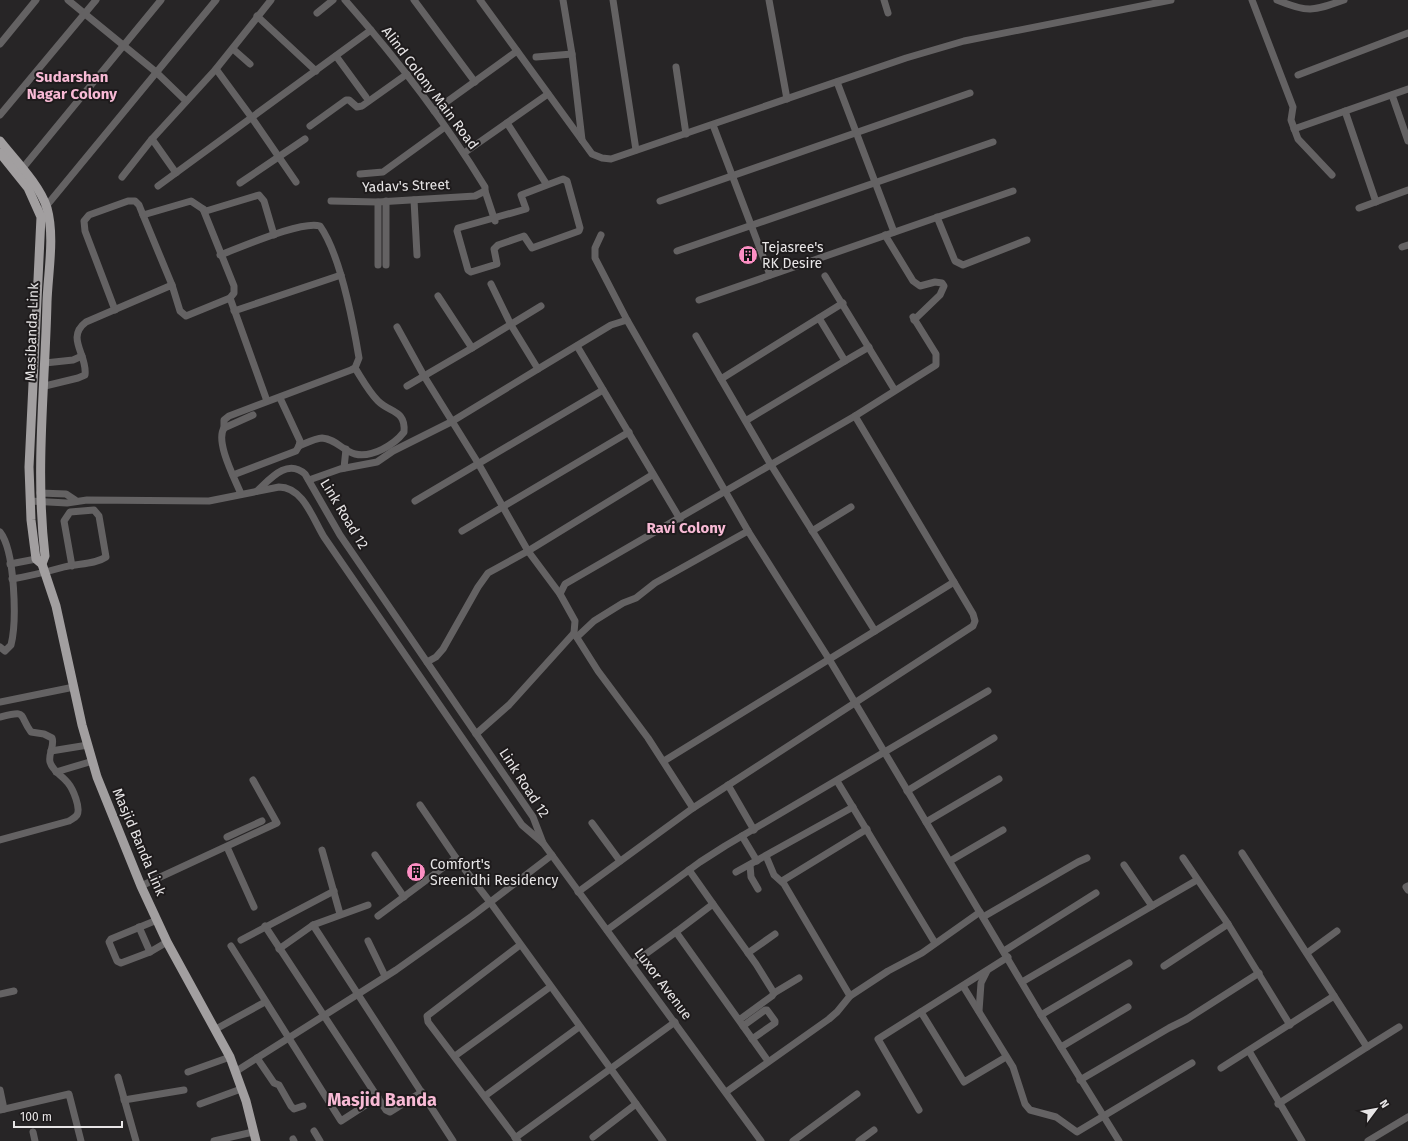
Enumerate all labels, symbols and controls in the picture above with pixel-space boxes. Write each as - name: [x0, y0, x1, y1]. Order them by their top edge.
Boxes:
- street label: Alind Colony Main Road: [378, 23, 482, 153]
- district label: Sudarshan Nagar Colony: [27, 68, 117, 103]
- street label: Yadav's Street: [362, 176, 451, 196]
- place label: Tejasree's RK Desire: [762, 239, 824, 272]
- building icon: Tejasree's RK Desire: [737, 244, 759, 266]
- street label: Masibanda Link: [22, 281, 42, 382]
- street label: Link Road 12: [316, 476, 372, 552]
- district label: Ravi Colony: [646, 519, 726, 537]
- street label: Link Road 12: [495, 745, 553, 821]
- street label: Masjid Banda Link: [109, 786, 170, 899]
- place label: Comfort's Sreenidhi Residency: [430, 856, 559, 889]
- building icon: Comfort's Sreenidhi Residency: [405, 861, 427, 883]
- street label: Luxor Avenue: [631, 945, 695, 1023]
- district label: Masjid Banda: [327, 1089, 437, 1111]
- north arrow: [1356, 1089, 1396, 1129]
- text: N: [1377, 1097, 1392, 1111]
- scale bar: [14, 1103, 122, 1129]
- text: 100 m: [20, 1110, 52, 1124]

